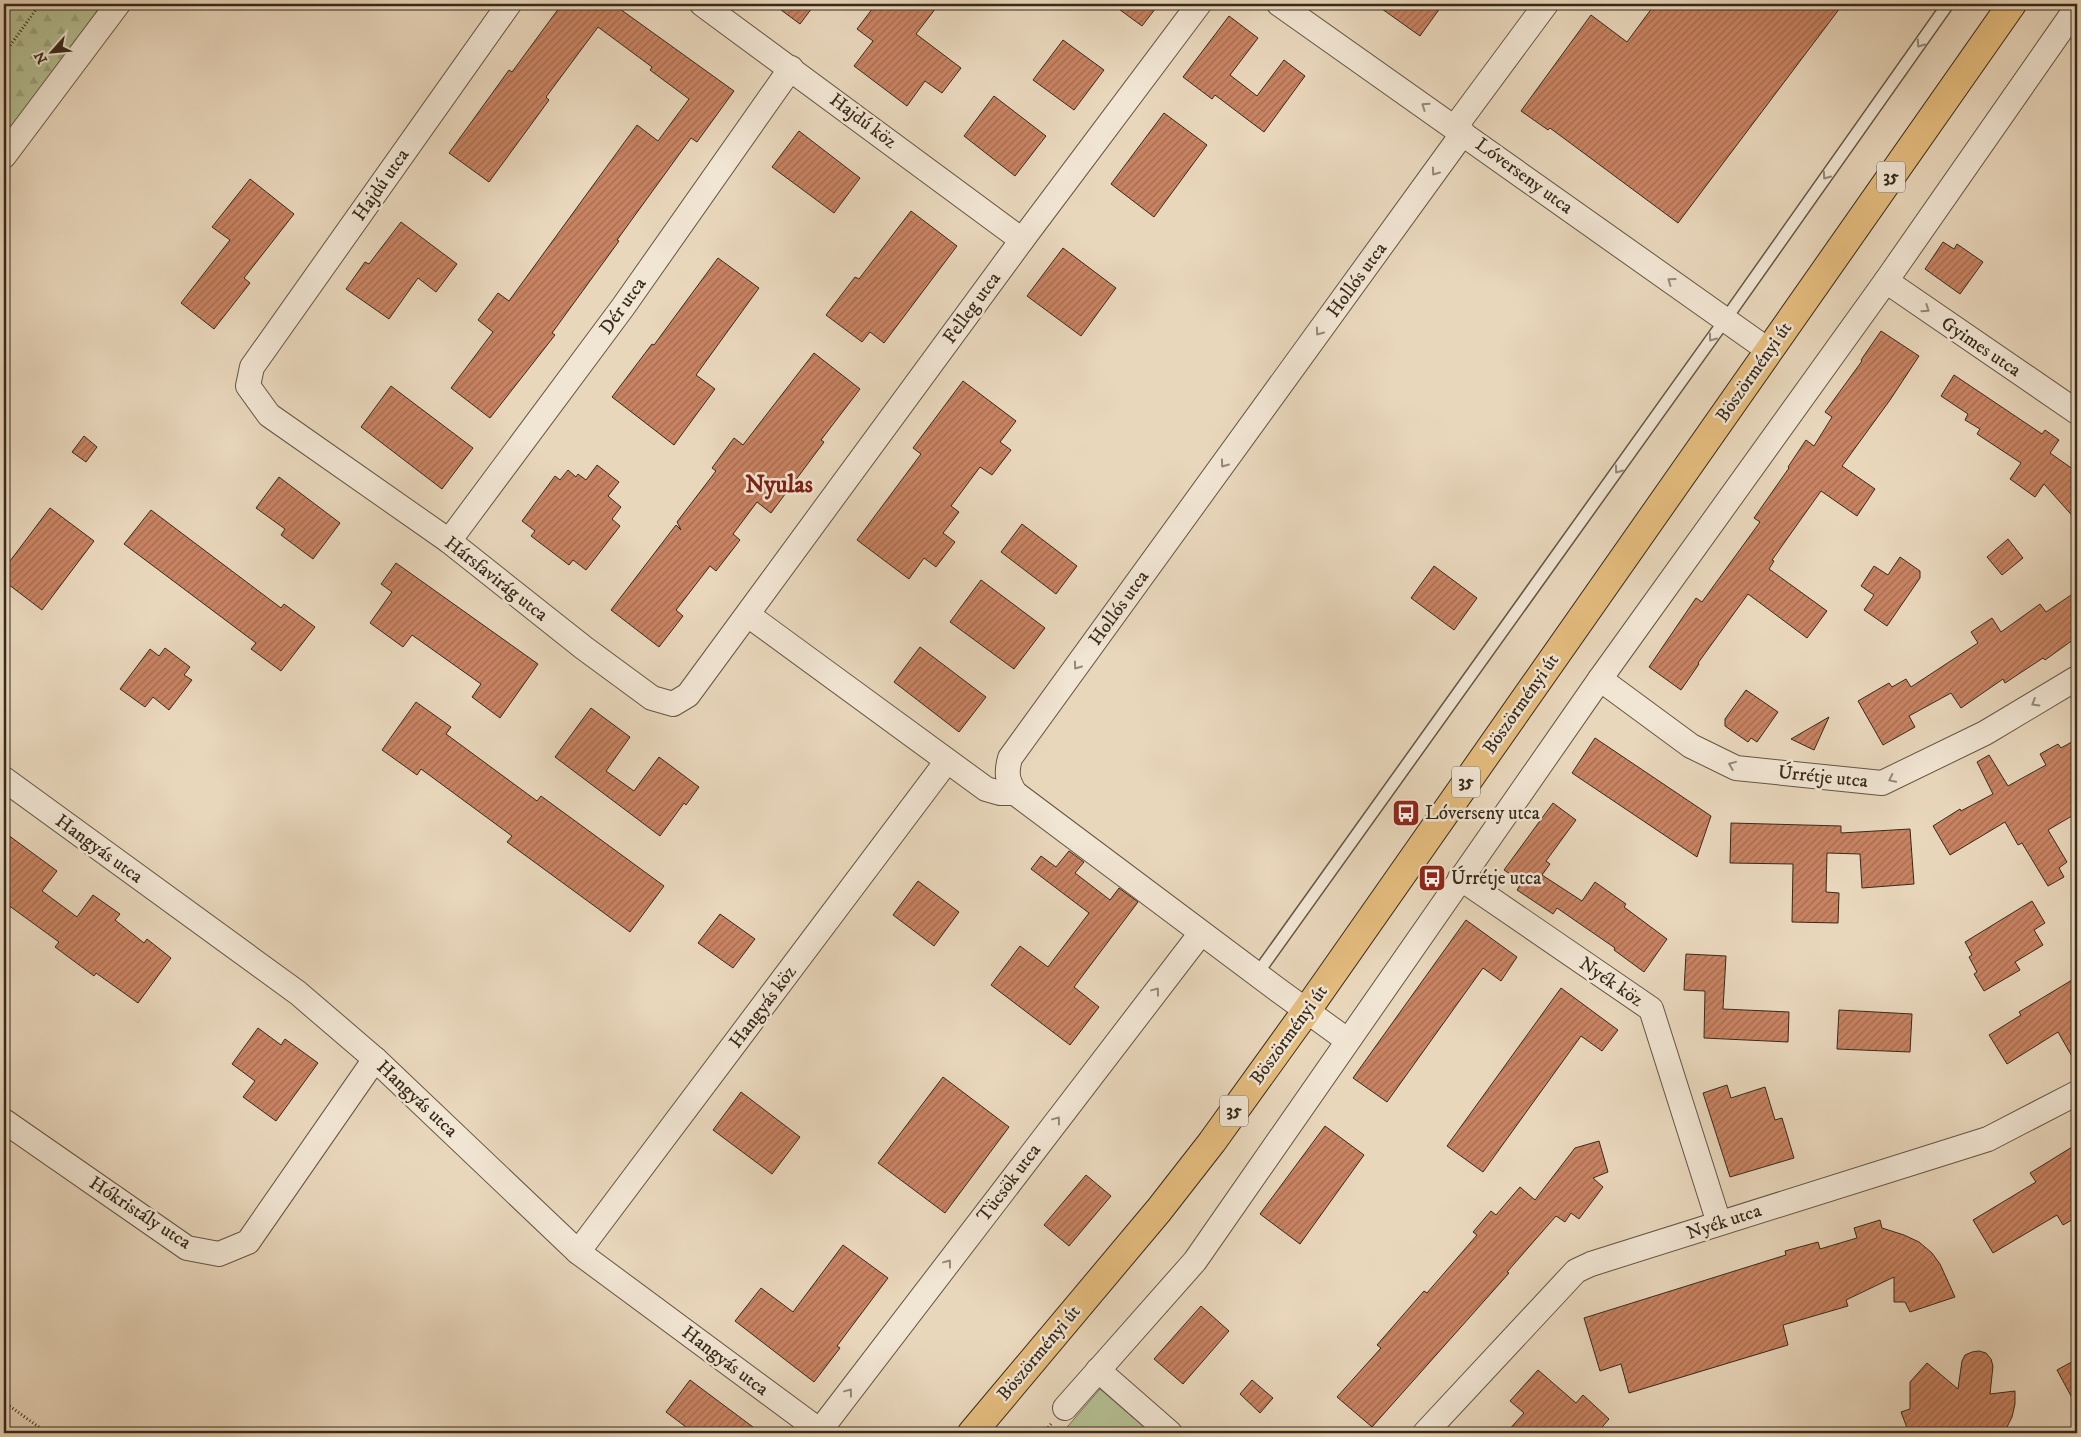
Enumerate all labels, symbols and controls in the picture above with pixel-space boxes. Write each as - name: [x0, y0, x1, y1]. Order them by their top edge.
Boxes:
- north arrow: [28, 28, 78, 78]
- one-way arrow: [1917, 38, 1926, 47]
- text: N: [30, 48, 52, 67]
- street label: Hajdú köz: [825, 88, 901, 154]
- one-way arrow: [1421, 103, 1431, 112]
- street label: Lóverseny utca: [1471, 133, 1577, 219]
- street label: Hajdú utca: [348, 144, 414, 226]
- road number: 35: [1877, 162, 1905, 192]
- one-way arrow: [1432, 166, 1441, 176]
- one-way arrow: [1823, 171, 1832, 180]
- street label: Hollós utca: [1322, 238, 1392, 322]
- street label: Felleg utca: [938, 268, 1006, 348]
- street label: Dér utca: [595, 273, 651, 339]
- one-way arrow: [1667, 278, 1677, 287]
- one-way arrow: [1920, 303, 1930, 312]
- street label: Gyimes utca: [1937, 312, 2025, 382]
- street label: Böszörményi út: [1711, 317, 1797, 427]
- one-way arrow: [1316, 326, 1325, 336]
- one-way arrow: [1709, 332, 1718, 342]
- one-way arrow: [1221, 458, 1229, 467]
- one-way arrow: [1615, 464, 1624, 474]
- district label: Nyulas: [745, 470, 813, 500]
- street label: Hársfavirág utca: [440, 532, 552, 626]
- street label: Hollós utca: [1084, 566, 1154, 650]
- street label: Böszörményi út: [1478, 649, 1564, 759]
- one-way arrow: [1074, 660, 1083, 670]
- one-way arrow: [2032, 697, 2041, 707]
- street label: Úrrétje utca: [1777, 759, 1869, 793]
- one-way arrow: [1728, 761, 1737, 772]
- road number: 35: [1452, 766, 1480, 798]
- one-way arrow: [1888, 773, 1897, 783]
- bus stop icon: Lóverseny utca: [1391, 798, 1421, 828]
- place label: Lóverseny utca: [1425, 802, 1540, 825]
- street label: Hangyás utca: [51, 810, 147, 888]
- bus stop icon: Úrrétje utca: [1417, 863, 1447, 893]
- place label: Úrrétje utca: [1451, 865, 1541, 890]
- street label: Nyék köz: [1575, 952, 1647, 1012]
- street label: Hangyás köz: [724, 961, 802, 1053]
- street label: Böszörményi út: [1245, 981, 1333, 1089]
- one-way arrow: [1151, 988, 1159, 997]
- street label: Hangyás utca: [372, 1056, 462, 1142]
- road number: 35: [1220, 1096, 1248, 1126]
- one-way arrow: [1052, 1117, 1060, 1126]
- street label: Tücsök utca: [972, 1139, 1046, 1227]
- street label: Hókristály utca: [85, 1172, 195, 1254]
- street label: Nyék utca: [1684, 1199, 1764, 1245]
- one-way arrow: [942, 1259, 951, 1269]
- street label: Böszörményi út: [993, 1301, 1085, 1405]
- street label: Hangyás utca: [677, 1321, 773, 1401]
- one-way arrow: [844, 1389, 852, 1398]

